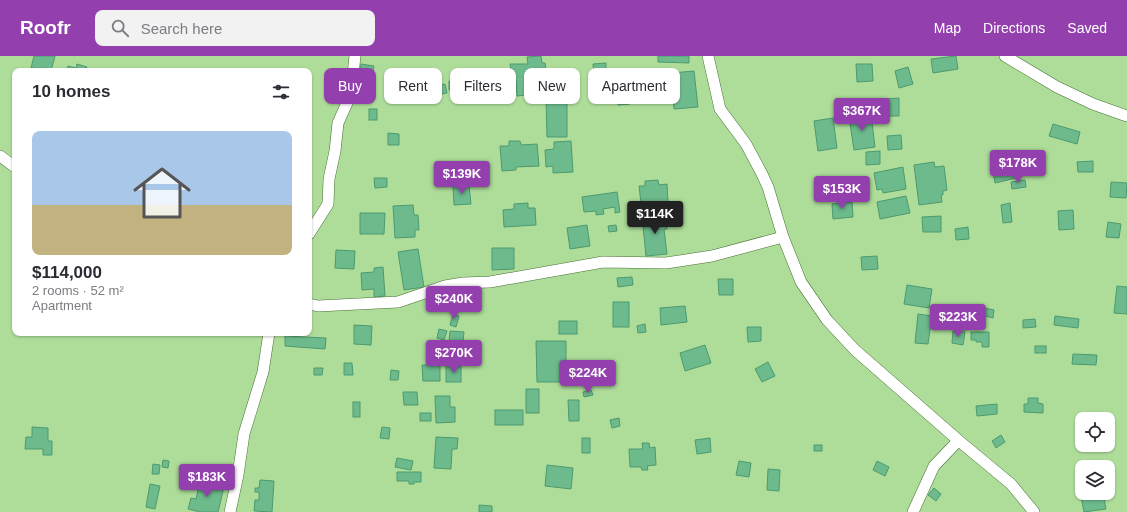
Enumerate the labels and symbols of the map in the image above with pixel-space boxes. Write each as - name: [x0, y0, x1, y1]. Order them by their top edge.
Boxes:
- pin: $367K: [834, 98, 890, 132]
- pin: $178K: [990, 150, 1046, 184]
- pin: $139K: [434, 161, 490, 195]
- pin: $153K: [814, 176, 870, 210]
- pin: $114K: [627, 201, 683, 235]
- pin: $240K: [426, 286, 482, 320]
- pin: $223K: [930, 304, 986, 338]
- pin: $270K: [426, 340, 482, 374]
- pin: $224K: [560, 360, 616, 394]
- pin: $183K: [179, 464, 235, 498]

